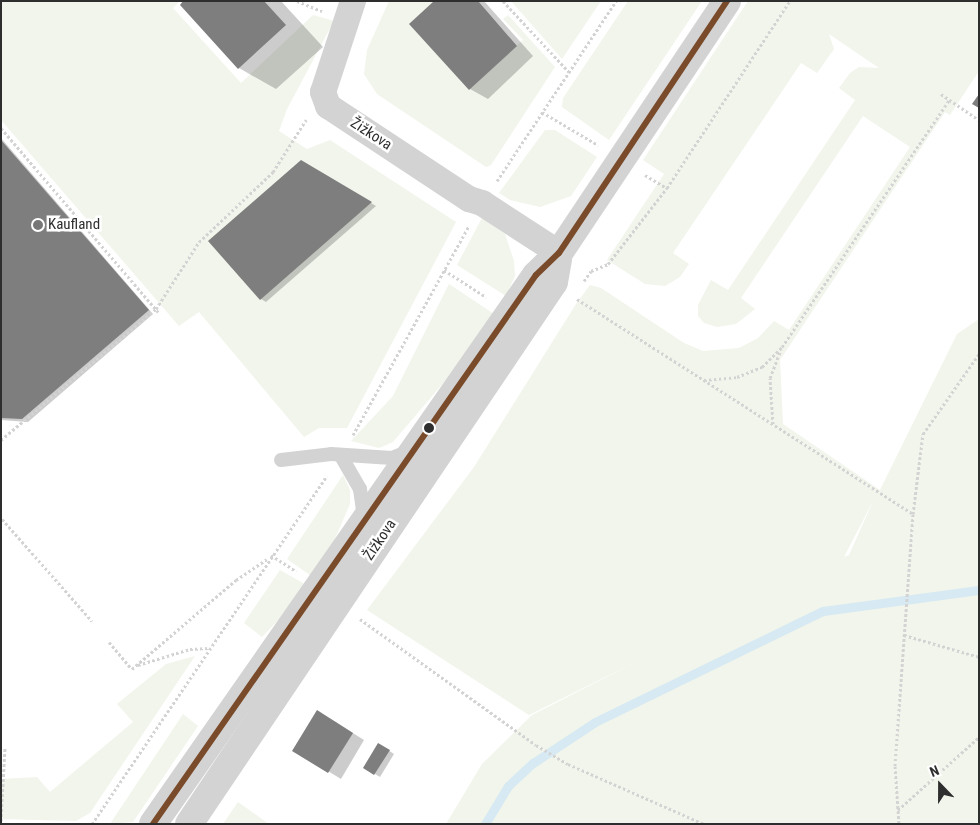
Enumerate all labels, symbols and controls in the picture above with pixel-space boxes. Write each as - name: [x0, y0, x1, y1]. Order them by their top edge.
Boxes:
- street label: Žižkova: [347, 114, 395, 154]
- place label: Kaufland: [48, 216, 100, 234]
- marker: Kaufland: [32, 219, 44, 231]
- unlabelled marker: [424, 423, 434, 433]
- street label: Žižkova: [360, 516, 400, 564]
- north arrow: [915, 760, 965, 810]
- text: N: [927, 762, 941, 780]

